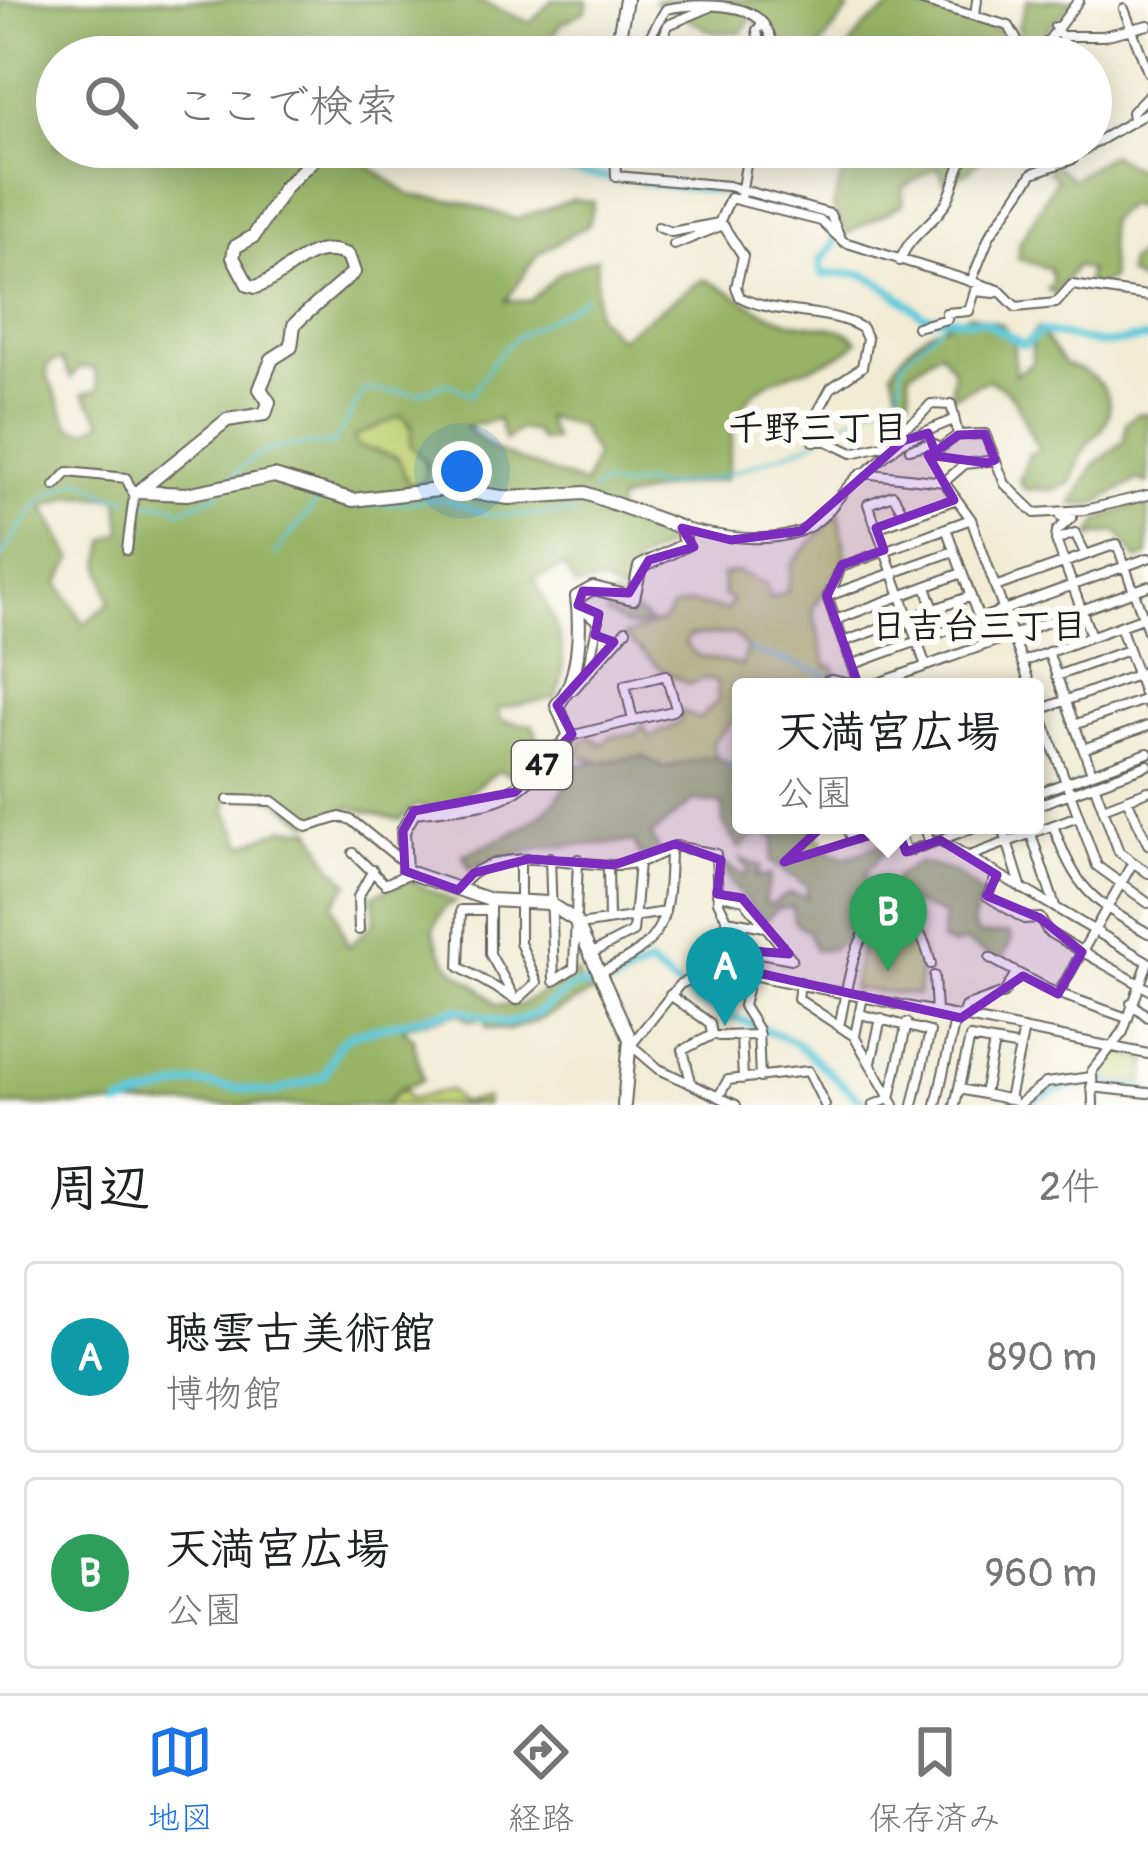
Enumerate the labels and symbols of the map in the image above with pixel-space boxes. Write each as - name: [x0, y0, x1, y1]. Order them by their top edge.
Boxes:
- district label: 千野三丁目: [728, 406, 908, 451]
- your location: [432, 441, 492, 501]
- district label: 日吉台三丁目: [871, 604, 1087, 649]
- road number: 47: [512, 741, 572, 789]
- pin: B: [849, 873, 927, 972]
- pin: A: [686, 927, 764, 1026]

